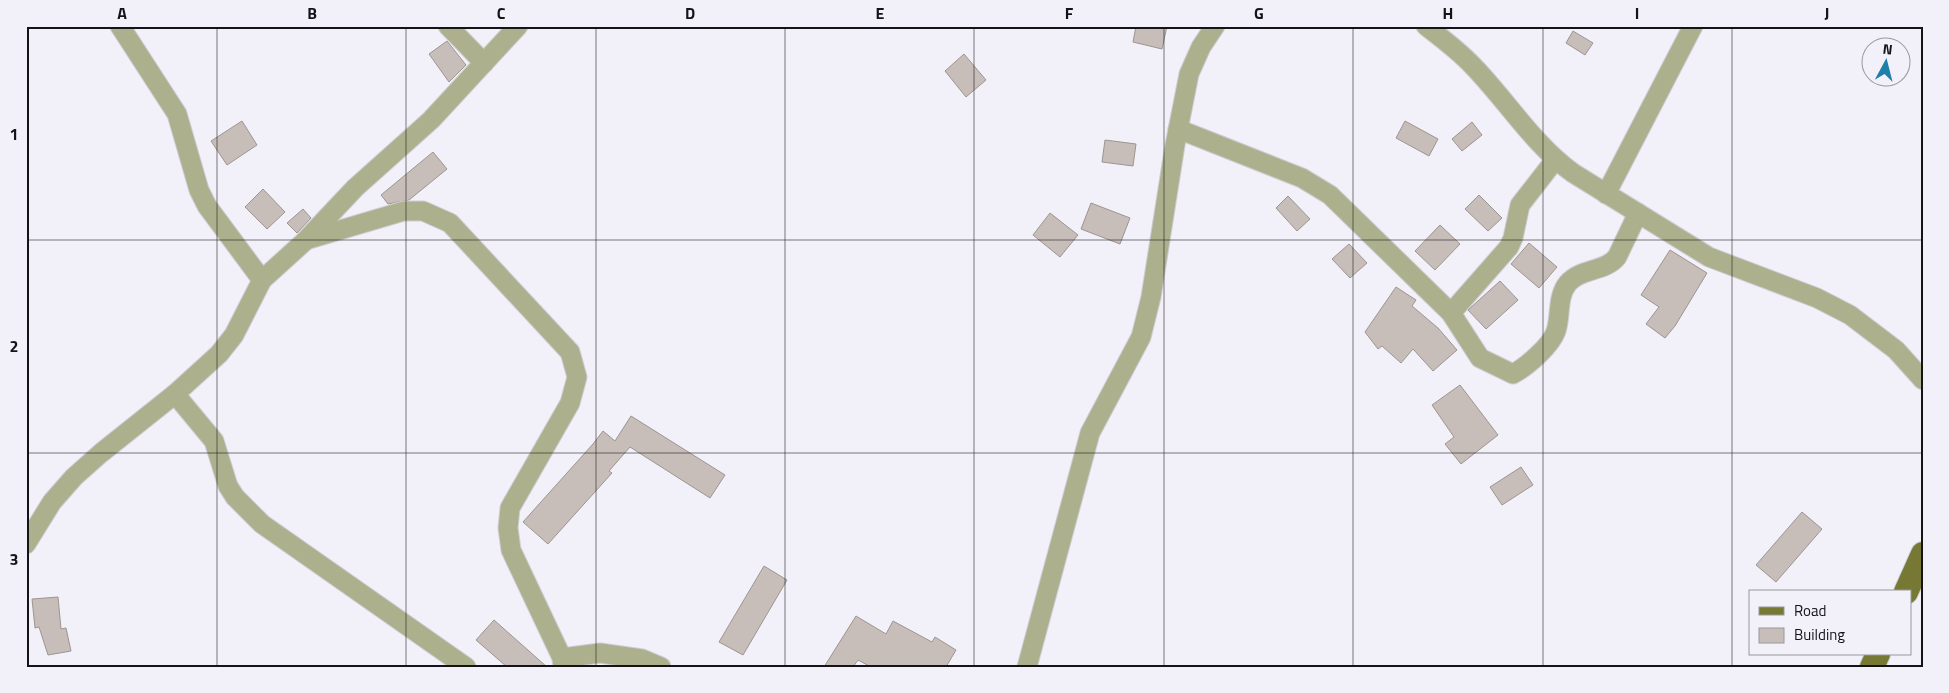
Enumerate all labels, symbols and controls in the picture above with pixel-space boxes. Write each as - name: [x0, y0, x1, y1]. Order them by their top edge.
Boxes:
- text: A: [117, 1, 127, 25]
- text: B: [307, 1, 317, 25]
- text: C: [497, 1, 506, 25]
- text: D: [685, 1, 695, 25]
- text: E: [876, 1, 885, 25]
- text: F: [1065, 1, 1074, 25]
- text: G: [1254, 1, 1264, 25]
- text: H: [1443, 1, 1453, 25]
- text: I: [1635, 1, 1639, 25]
- text: J: [1825, 1, 1829, 25]
- north arrow: [1862, 38, 1912, 88]
- text: N: [1882, 38, 1894, 60]
- text: 1: [10, 122, 18, 146]
- text: 2: [10, 334, 18, 358]
- text: 3: [10, 547, 18, 571]
- legend: [1749, 590, 1912, 656]
- text: Road: [1794, 599, 1826, 622]
- text: Building: [1794, 623, 1845, 646]

